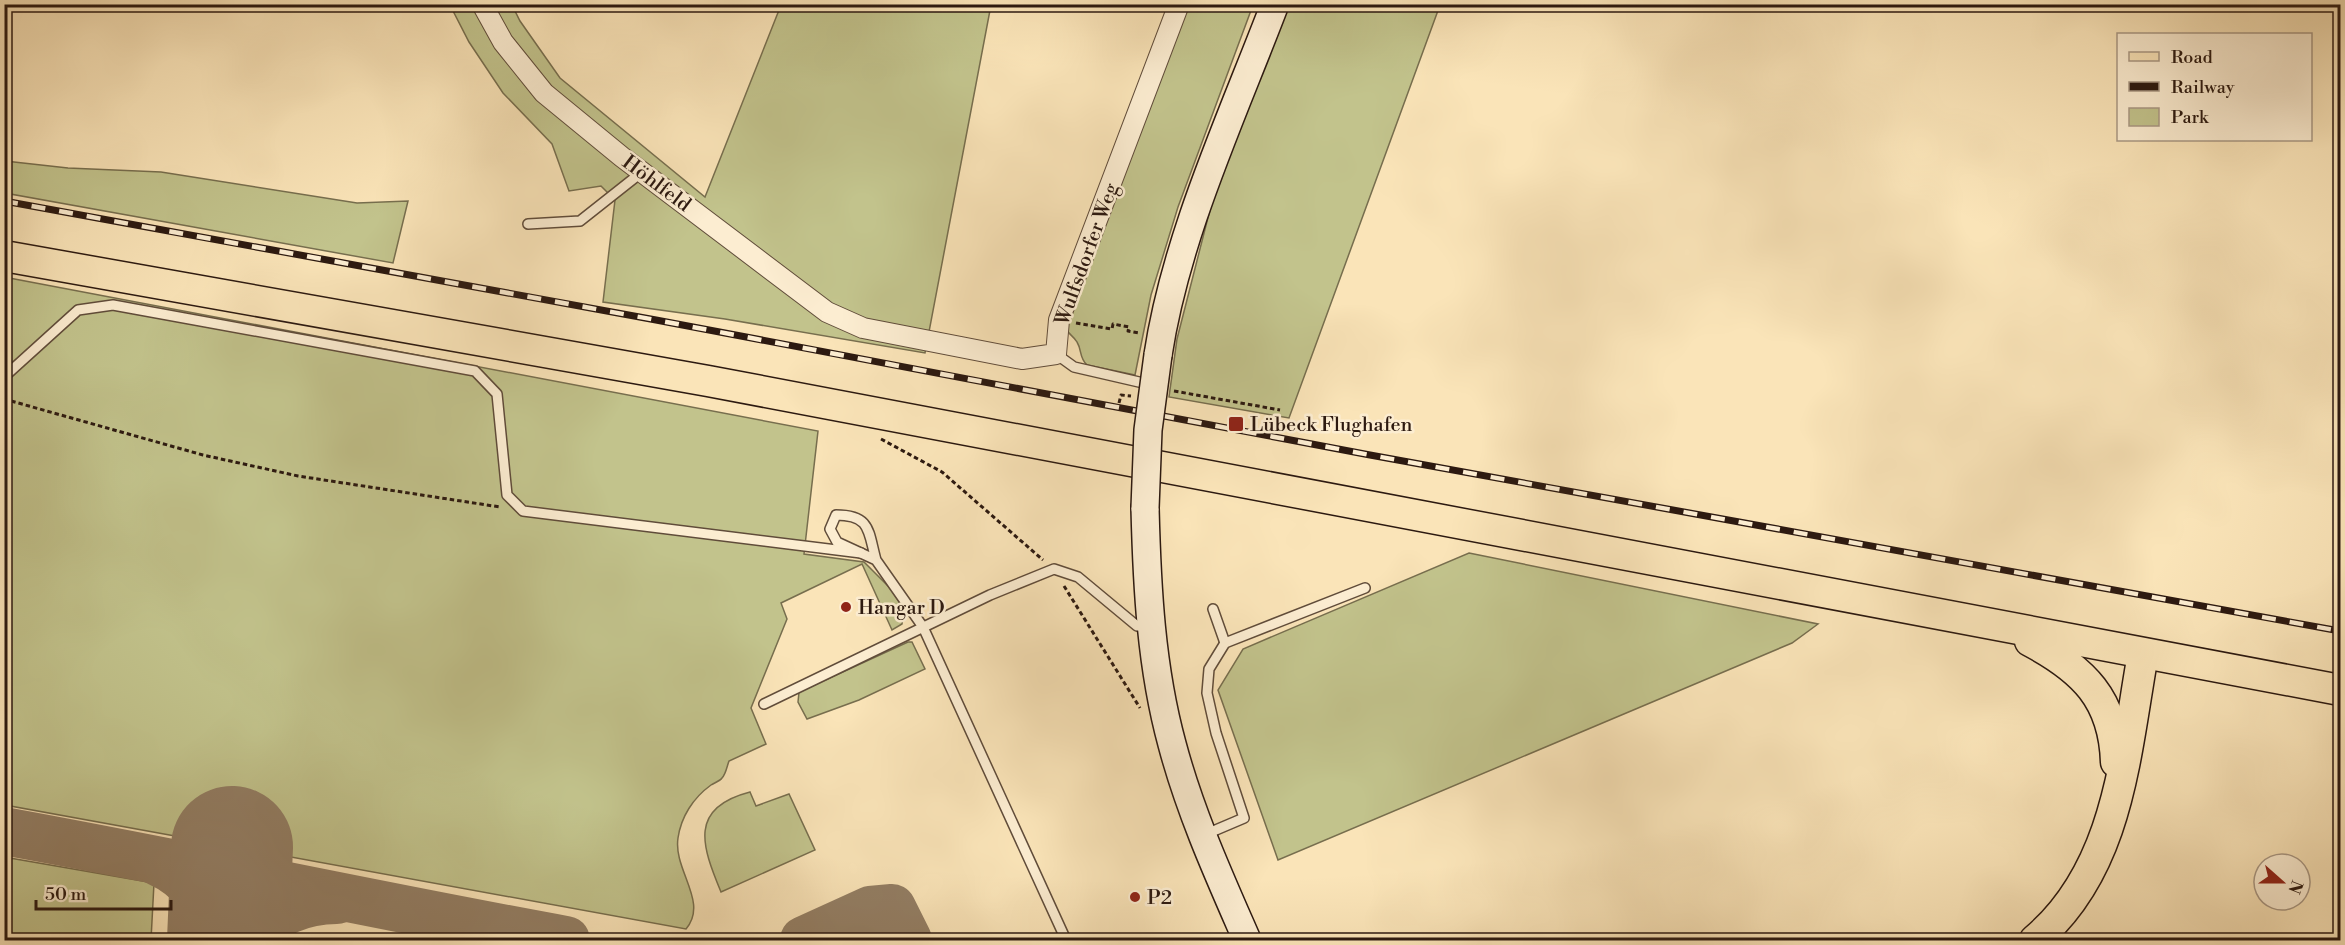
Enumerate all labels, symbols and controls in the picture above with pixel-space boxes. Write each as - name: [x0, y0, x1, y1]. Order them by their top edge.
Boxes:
- legend: [2117, 33, 2312, 141]
- text: Road: [2171, 46, 2214, 69]
- text: Railway: [2171, 76, 2235, 99]
- text: Park: [2171, 106, 2210, 129]
- street label: Höhlfeld: [617, 150, 696, 218]
- street label: Wulfsdorfer Weg: [1050, 179, 1125, 330]
- place label: Lübeck Flughafen: [1250, 413, 1413, 438]
- marker: Lübeck Flughafen: [1227, 415, 1245, 433]
- place label: Hangar D: [858, 596, 945, 621]
- marker: Hangar D: [839, 600, 853, 614]
- north arrow: [2252, 852, 2312, 912]
- scale bar: [36, 873, 171, 911]
- text: N: [2283, 878, 2307, 897]
- text: 50 m: [45, 883, 87, 906]
- place label: P2: [1147, 886, 1172, 911]
- marker: P2: [1128, 890, 1142, 904]

